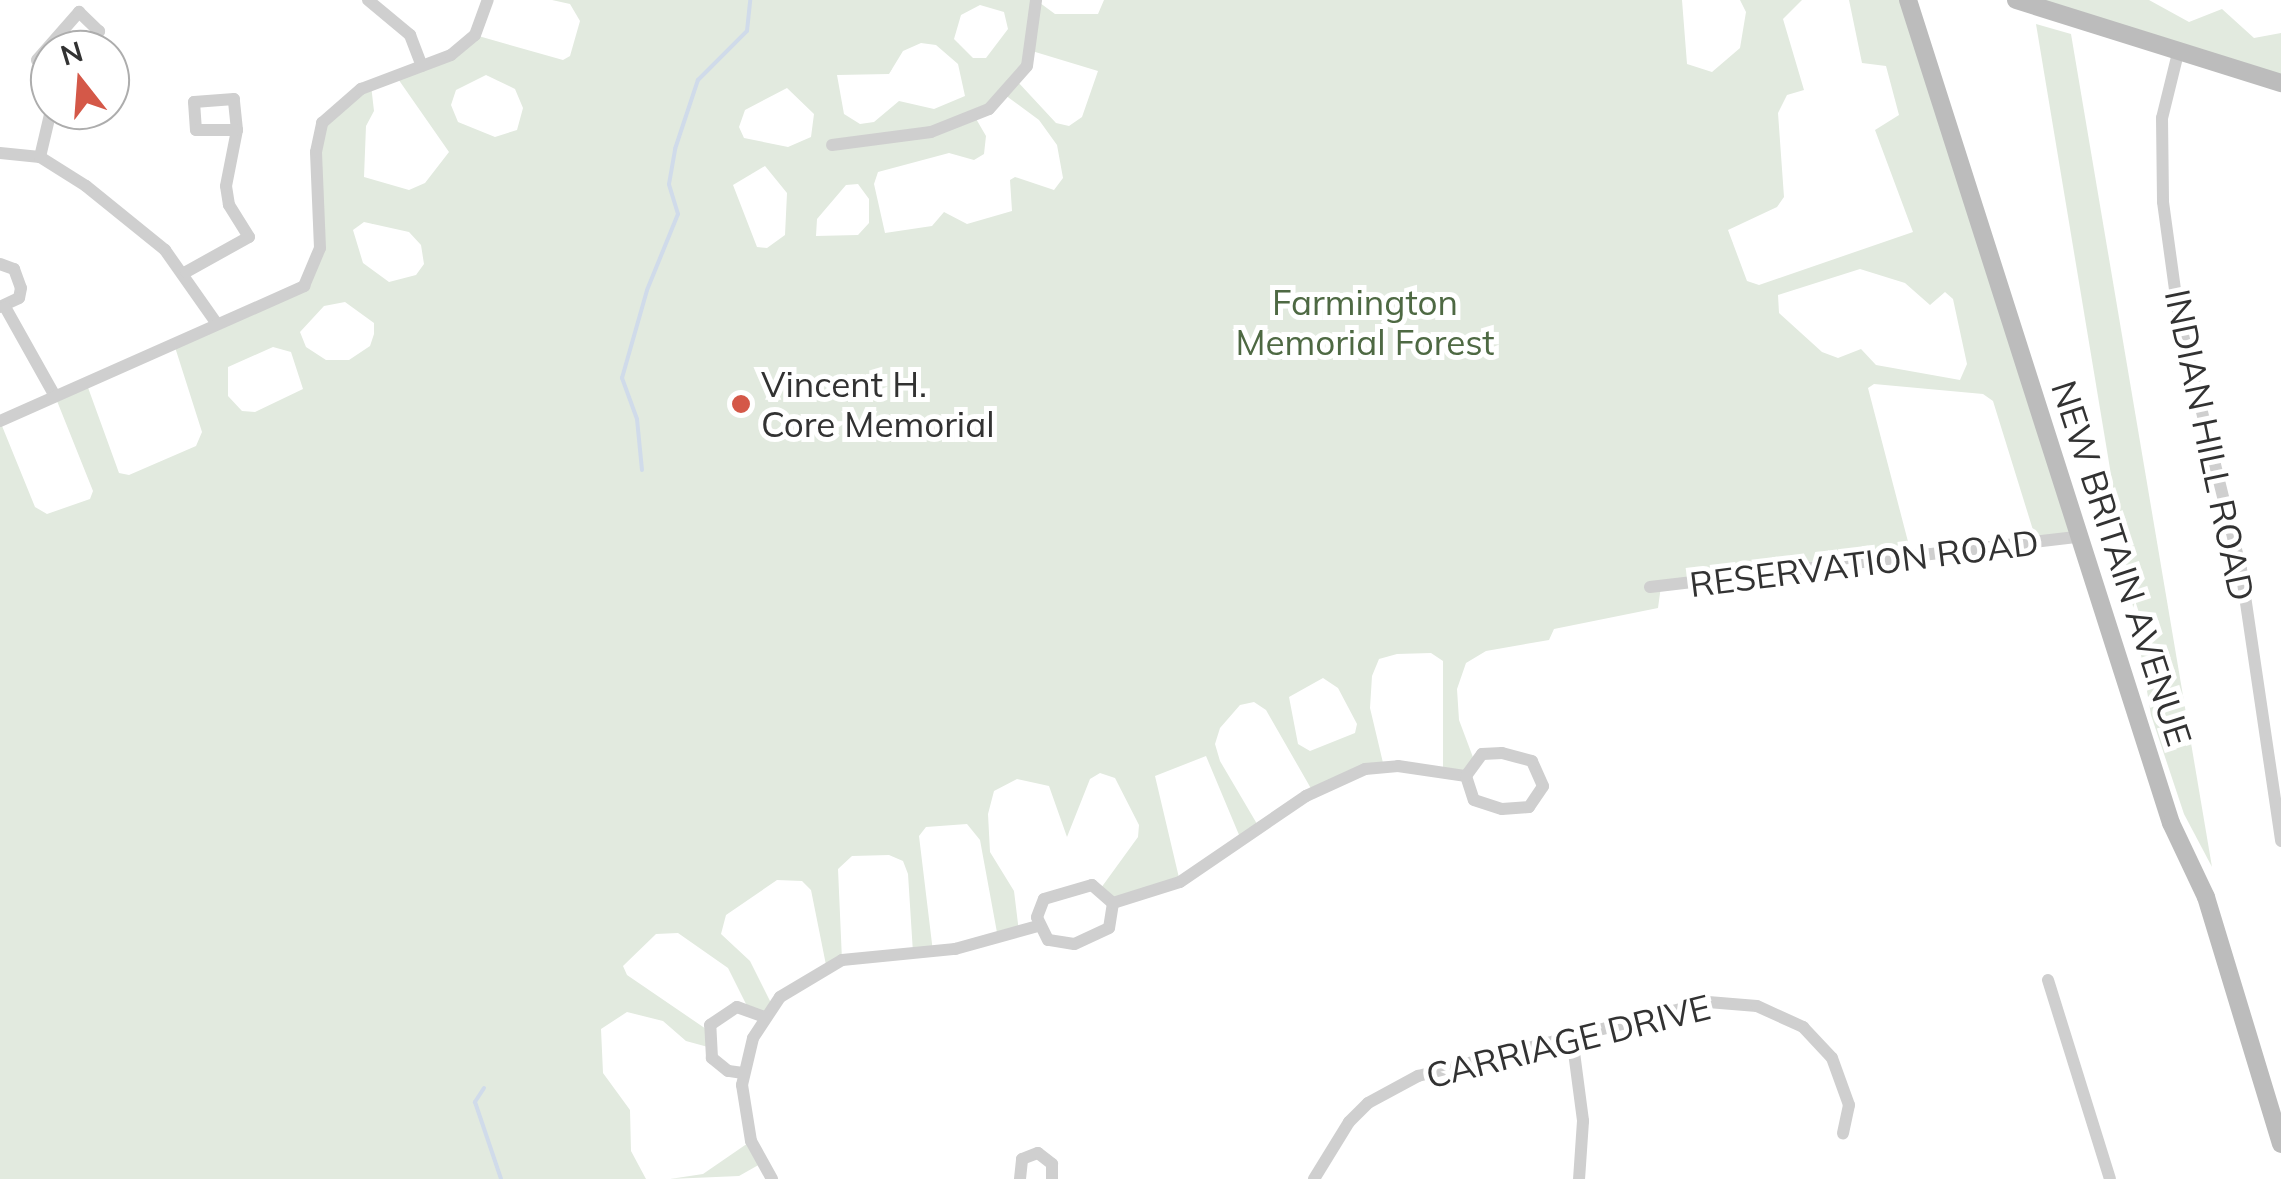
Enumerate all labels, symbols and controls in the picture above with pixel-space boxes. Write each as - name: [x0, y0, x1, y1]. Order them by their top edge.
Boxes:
- north arrow: [30, 30, 130, 130]
- text: N: [56, 33, 87, 73]
- park label: Farmington Memorial Forest: [1235, 281, 1495, 363]
- street label: INDIAN HILL ROAD: [2156, 286, 2264, 604]
- place label: Vincent H. Core Memorial: [761, 363, 995, 445]
- street label: NEW BRITAIN AVENUE: [2043, 375, 2201, 751]
- marker: Vincent H. Core Memorial: [730, 393, 752, 415]
- street label: RESERVATION ROAD: [1687, 521, 2041, 605]
- street label: CARRIAGE DRIVE: [1421, 985, 1715, 1097]

